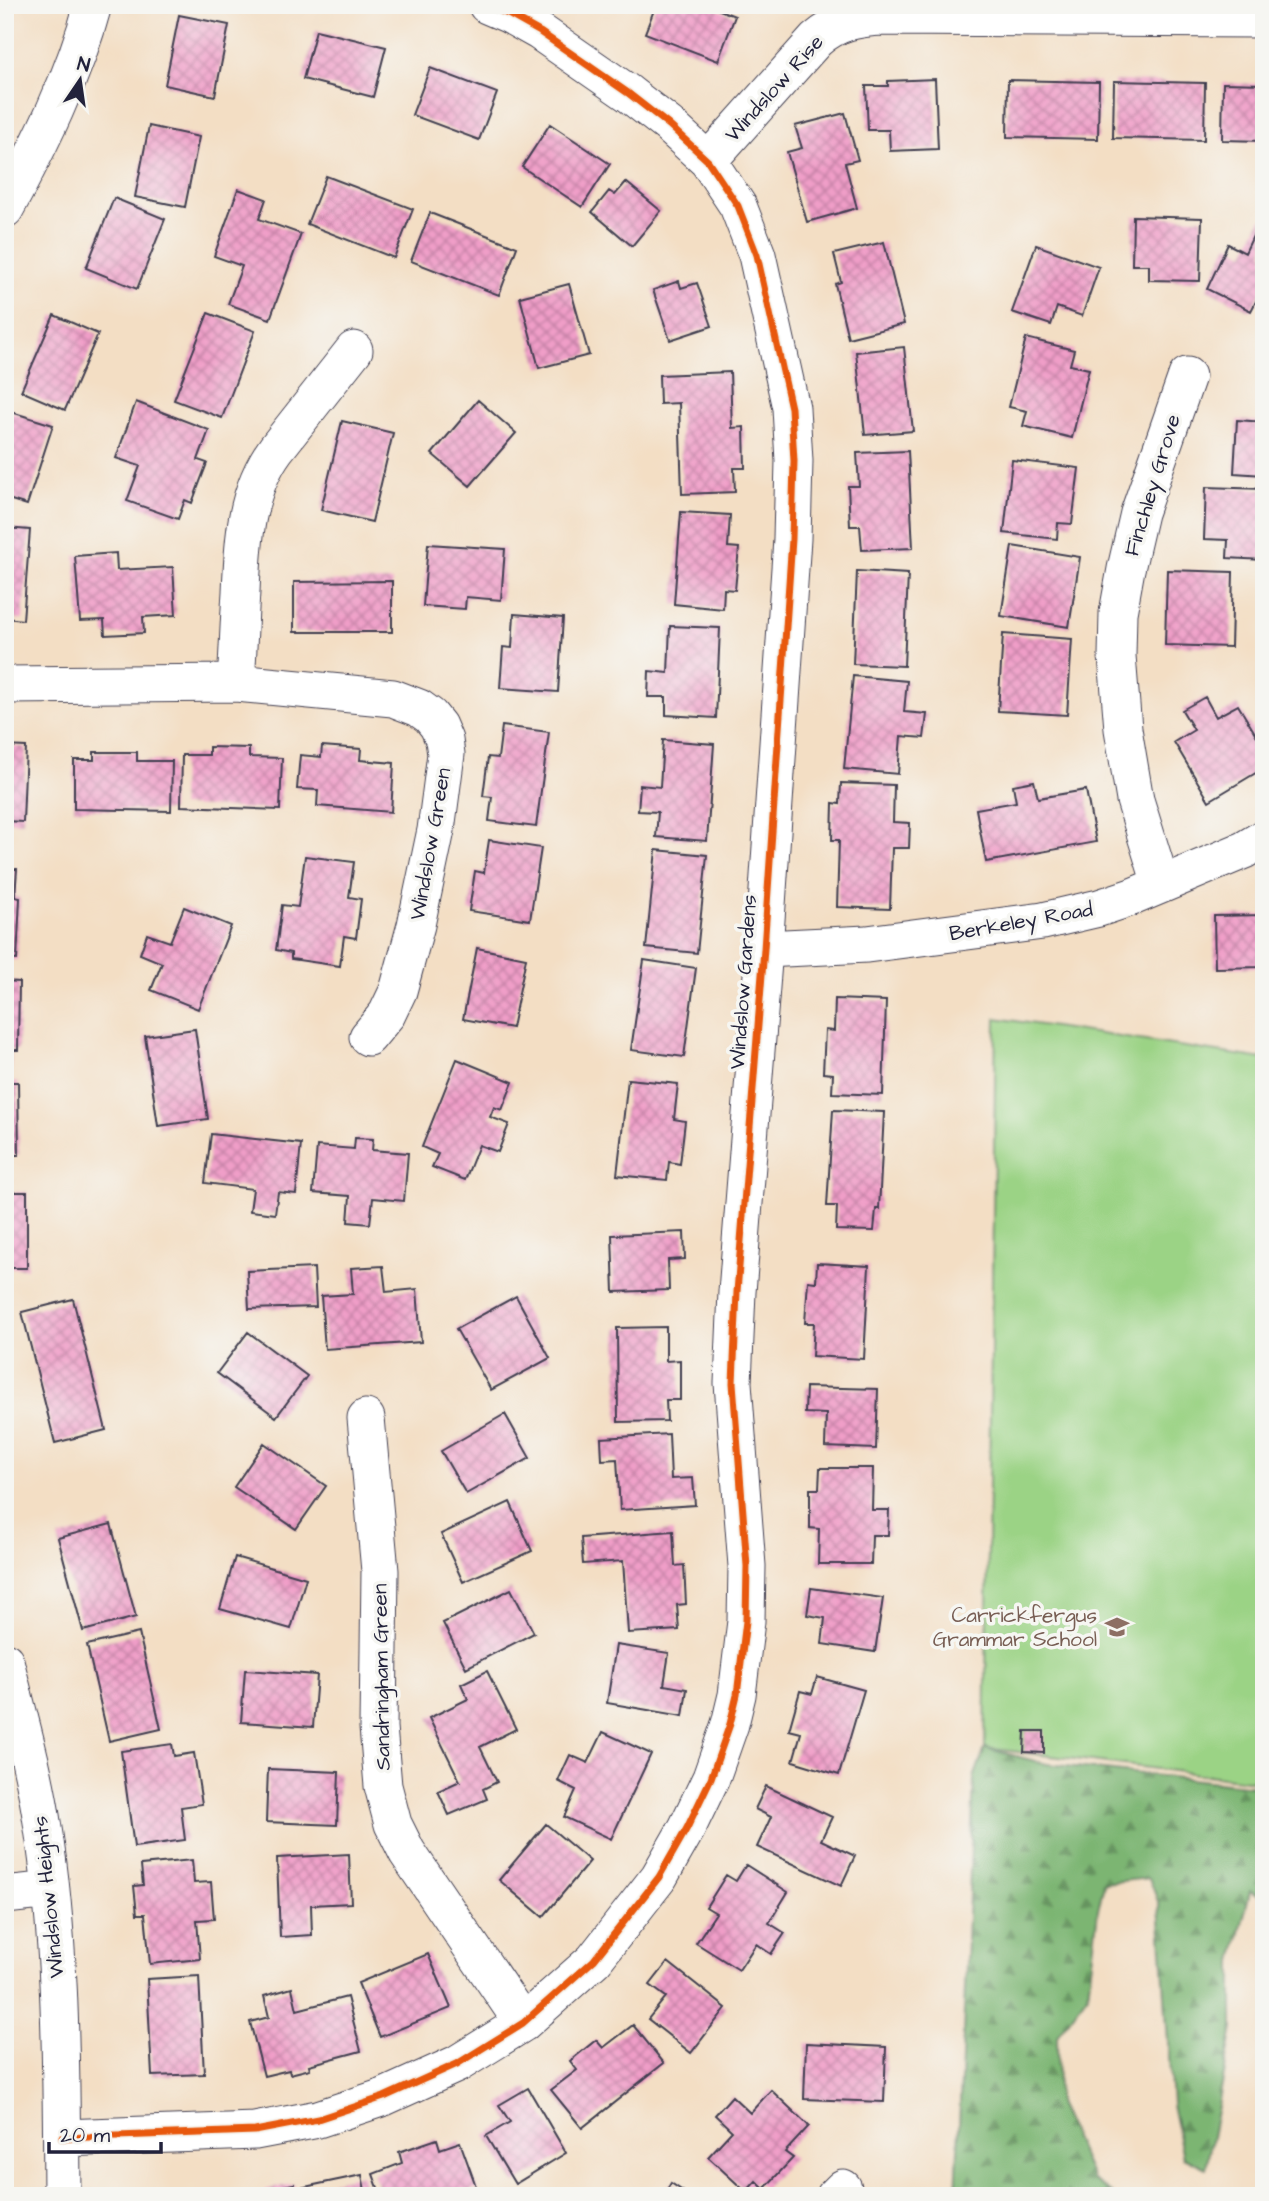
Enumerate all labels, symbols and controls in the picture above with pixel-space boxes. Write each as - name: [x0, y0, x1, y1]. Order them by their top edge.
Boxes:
- street label: Windslow Rise: [718, 28, 830, 148]
- north arrow: [46, 46, 116, 116]
- text: N: [75, 50, 92, 79]
- street label: Finchley Grove: [1117, 411, 1190, 560]
- street label: Windslow Green: [403, 765, 458, 923]
- street label: Windslow Gardens: [723, 894, 764, 1070]
- street label: Berkeley Road: [947, 895, 1096, 950]
- street label: Sandringham Green: [365, 1583, 400, 1771]
- place label: Carrickfergus Grammar School: [933, 1601, 1097, 1654]
- school or university icon: Carrickfergus Grammar School: [1103, 1613, 1131, 1641]
- street label: Windslow Heights: [26, 1814, 73, 1979]
- scale bar: [49, 2110, 161, 2154]
- text: 20 m: [60, 2121, 111, 2150]

